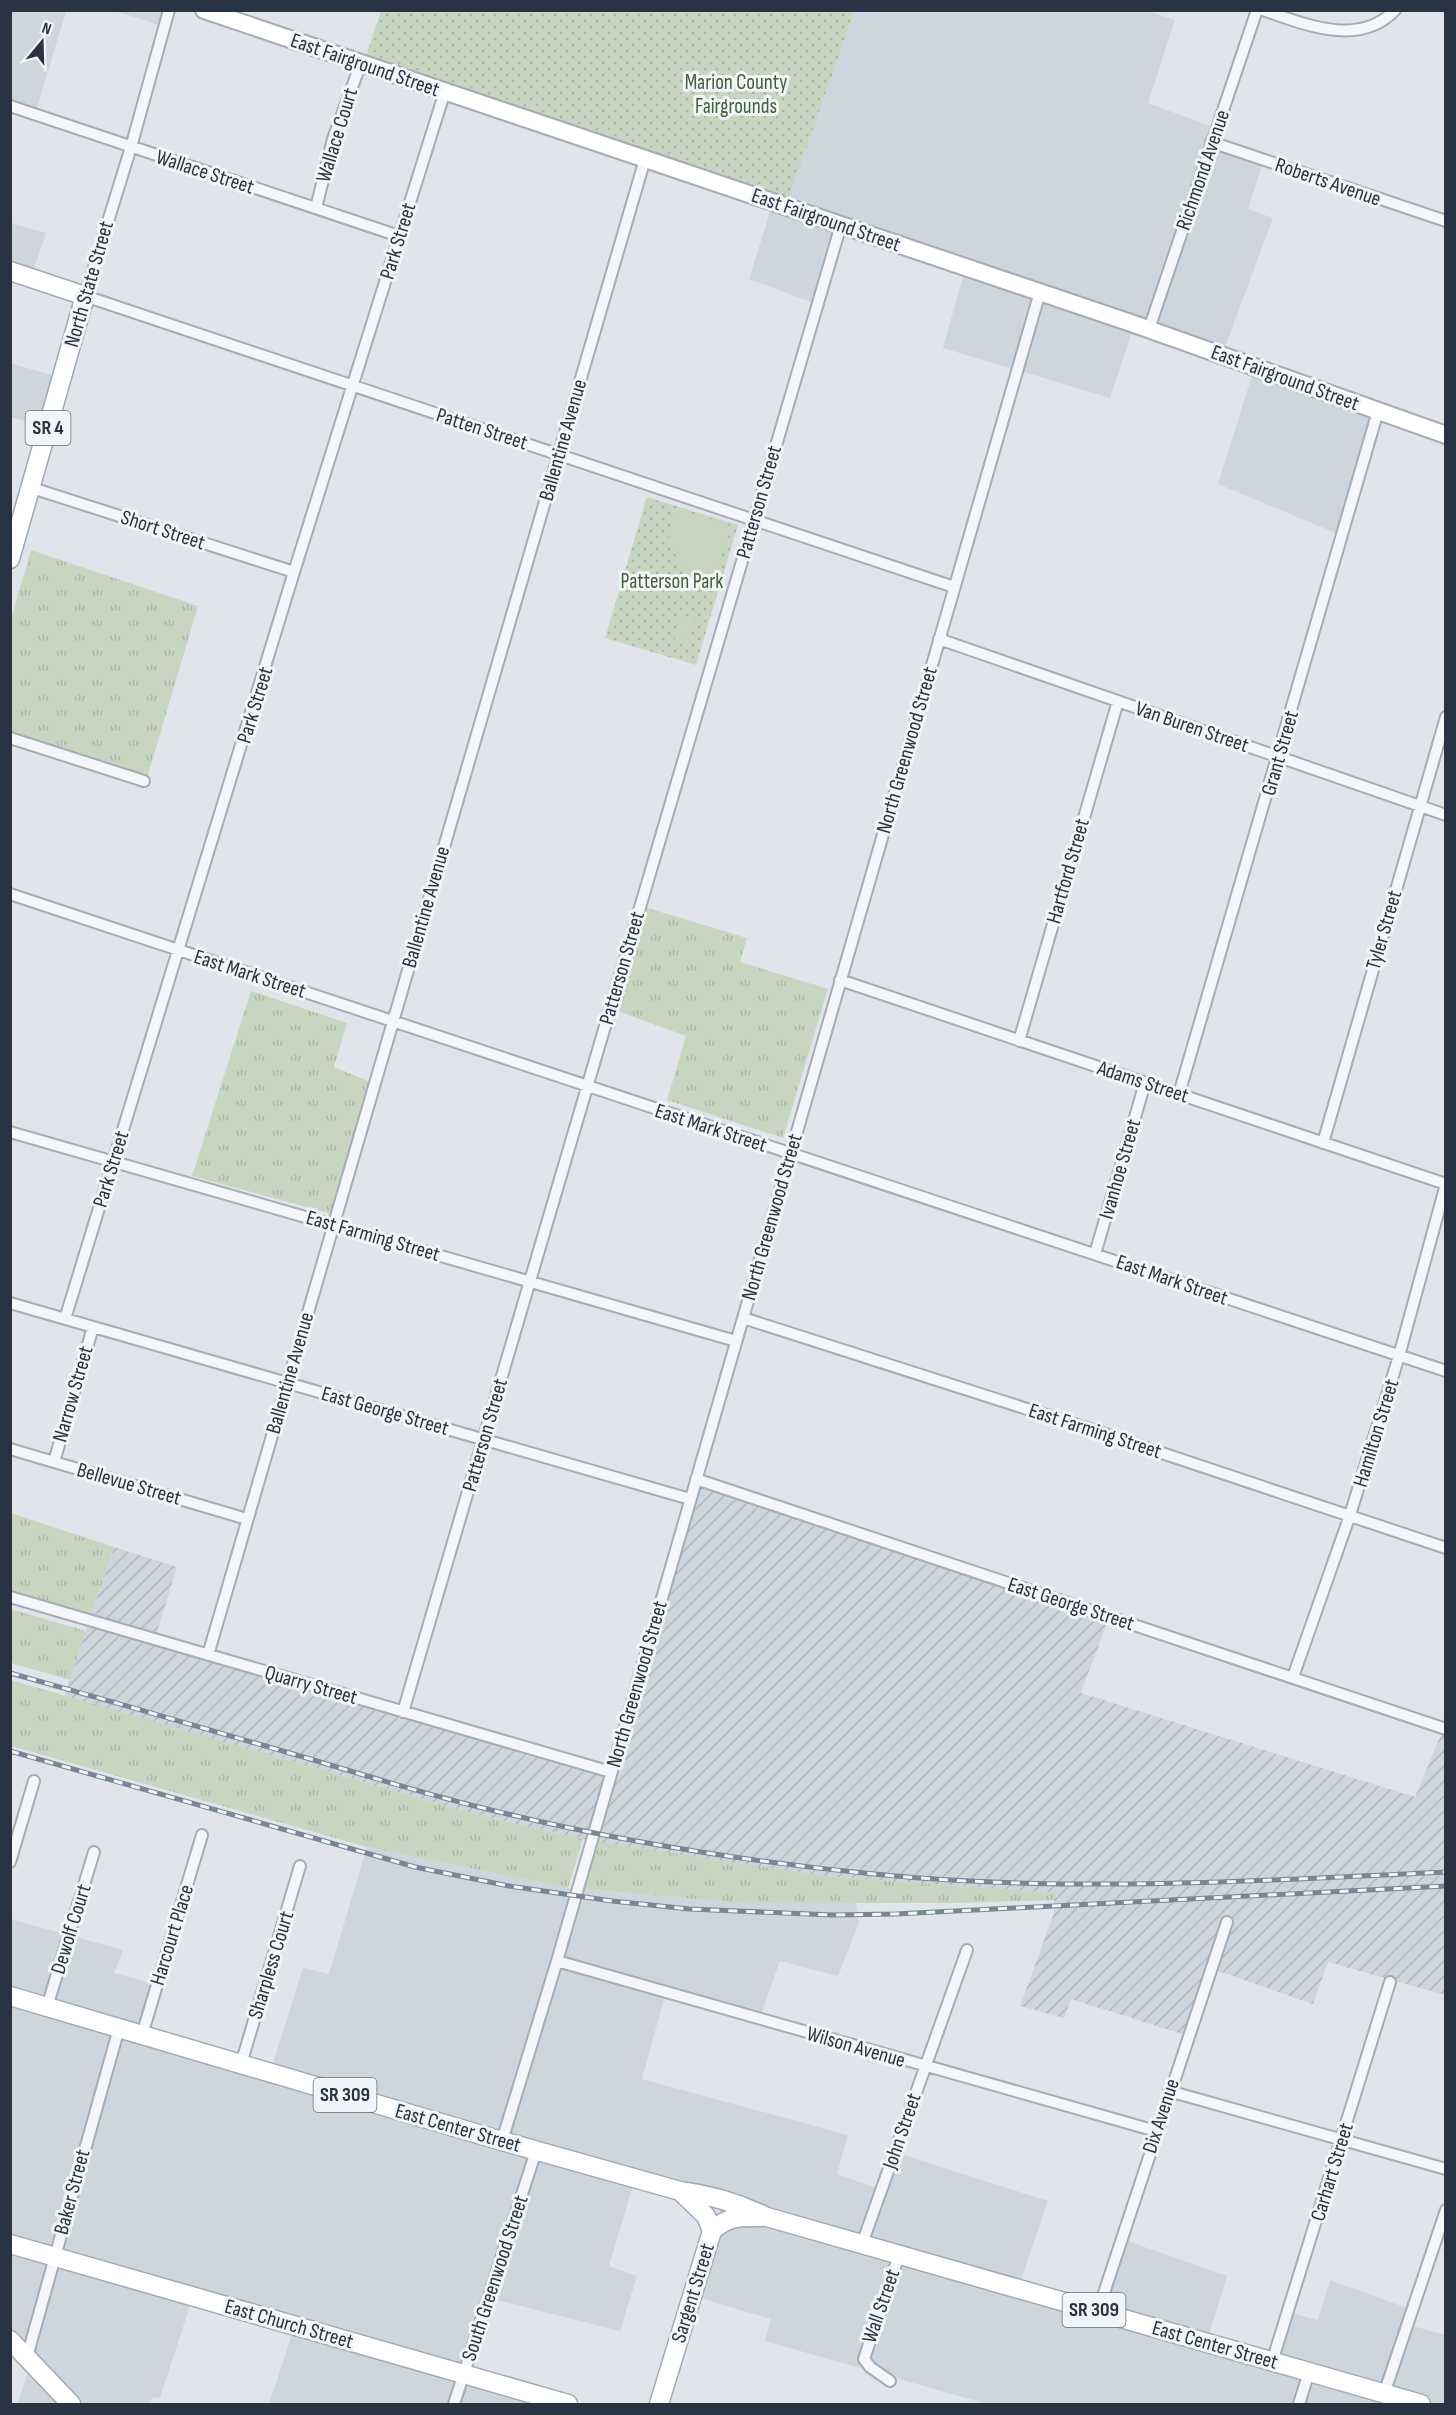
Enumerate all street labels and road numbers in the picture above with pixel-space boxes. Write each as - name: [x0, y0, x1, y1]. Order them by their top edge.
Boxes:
- street label: East Fairground Street: [287, 28, 443, 102]
- street label: Wallace Court: [311, 85, 363, 185]
- street label: Richmond Avenue: [1171, 107, 1235, 233]
- street label: Wallace Street: [153, 144, 257, 200]
- street label: Roberts Avenue: [1272, 152, 1384, 212]
- street label: East Fairground Street: [748, 183, 904, 257]
- street label: Park Street: [375, 200, 421, 282]
- street label: North State Street: [59, 218, 119, 350]
- street label: East Fairground Street: [1208, 340, 1362, 416]
- street label: Ballentine Avenue: [534, 376, 592, 504]
- street label: Patten Street: [433, 403, 531, 455]
- road number: SR 4: [26, 411, 70, 445]
- street label: Patterson Street: [731, 443, 787, 561]
- street label: Short Street: [118, 505, 208, 555]
- street label: Park Street: [232, 664, 278, 746]
- street label: North Greenwood Street: [871, 664, 943, 836]
- street label: Van Buren Street: [1132, 696, 1252, 758]
- street label: Grant Street: [1256, 707, 1304, 799]
- street label: Hartford Street: [1041, 816, 1095, 926]
- street label: Ballentine Avenue: [397, 843, 455, 971]
- street label: Tyler Street: [1361, 887, 1407, 973]
- street label: Patterson Street: [594, 909, 650, 1027]
- street label: East Mark Street: [191, 944, 309, 1004]
- street label: Adams Street: [1093, 1055, 1192, 1108]
- street label: East Mark Street: [652, 1098, 770, 1158]
- street label: Ivanhoe Street: [1094, 1116, 1146, 1222]
- street label: Park Street: [88, 1128, 134, 1210]
- street label: North Greenwood Street: [736, 1131, 808, 1303]
- street label: East Farming Street: [303, 1205, 443, 1267]
- street label: East Mark Street: [1113, 1249, 1231, 1311]
- street label: Ballentine Avenue: [261, 1309, 319, 1437]
- street label: Narrow Street: [47, 1343, 99, 1445]
- street label: Patterson Street: [457, 1376, 513, 1494]
- street label: Hamilton Street: [1348, 1376, 1404, 1490]
- street label: East George Street: [318, 1381, 452, 1441]
- street label: East Farming Street: [1026, 1398, 1164, 1464]
- street label: Bellevue Street: [74, 1457, 184, 1511]
- street label: East George Street: [1005, 1572, 1137, 1636]
- street label: North Greenwood Street: [601, 1598, 673, 1770]
- street label: Quarry Street: [262, 1660, 360, 1710]
- street label: Dewolf Court: [46, 1881, 96, 1977]
- street label: Harcourt Place: [145, 1882, 199, 1988]
- street label: Sharpless Court: [243, 1908, 299, 2022]
- street label: Wilson Avenue: [804, 2021, 908, 2073]
- street label: Dix Avenue: [1137, 2076, 1185, 2156]
- road number: SR 309: [314, 2078, 376, 2112]
- street label: John Street: [877, 2090, 927, 2173]
- street label: East Center Street: [392, 2098, 524, 2158]
- street label: Carhart Street: [1305, 2120, 1359, 2224]
- street label: Baker Street: [49, 2147, 95, 2237]
- street label: South Greenwood Street: [456, 2192, 534, 2364]
- street label: Sargent Street: [666, 2240, 720, 2346]
- street label: Wall Street: [857, 2266, 905, 2346]
- road number: SR 309: [1062, 2293, 1126, 2327]
- street label: East Church Street: [222, 2294, 356, 2354]
- street label: East Center Street: [1149, 2315, 1281, 2375]

